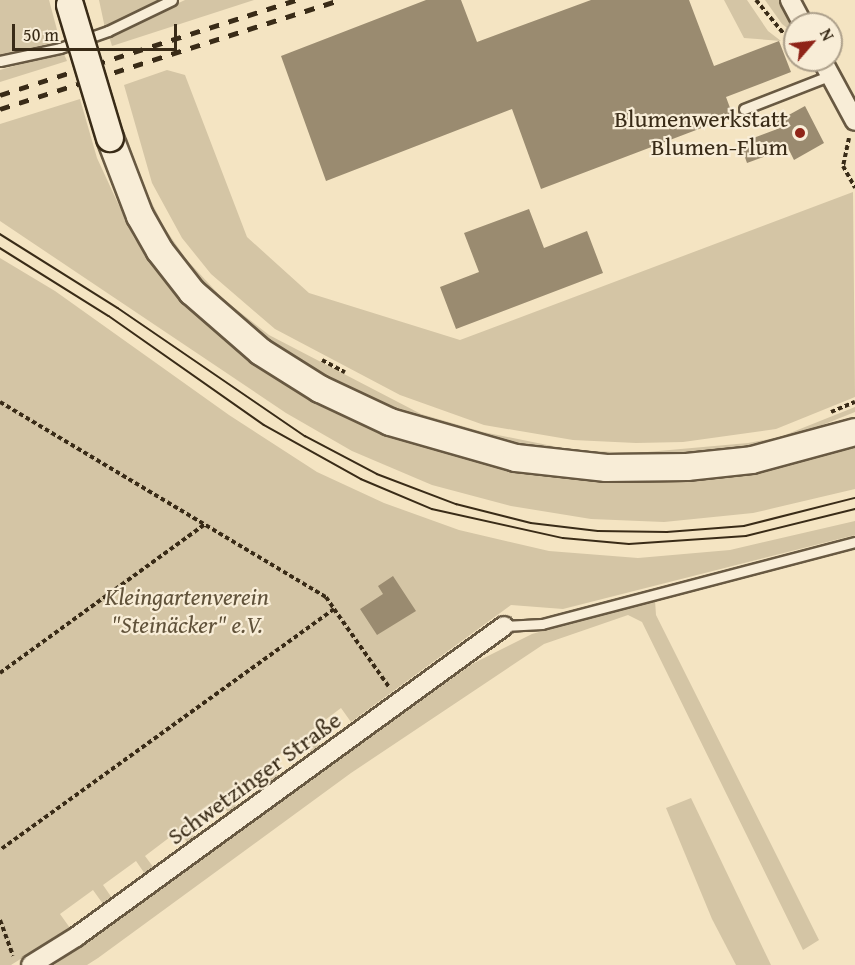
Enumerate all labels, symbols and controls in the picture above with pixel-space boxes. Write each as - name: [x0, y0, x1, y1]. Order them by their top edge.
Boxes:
- scale bar: [15, 12, 180, 50]
- north arrow: [783, 12, 843, 72]
- text: 50 m: [23, 21, 59, 48]
- text: N: [814, 24, 840, 45]
- place label: Blumenwerkstatt Blumen-Flum: [614, 105, 788, 161]
- marker: Blumenwerkstatt Blumen-Flum: [793, 126, 807, 140]
- park label: Kleingartenverein "Steinäcker" e.V.: [105, 583, 269, 639]
- street label: Schwetzinger Straße: [162, 705, 346, 851]

